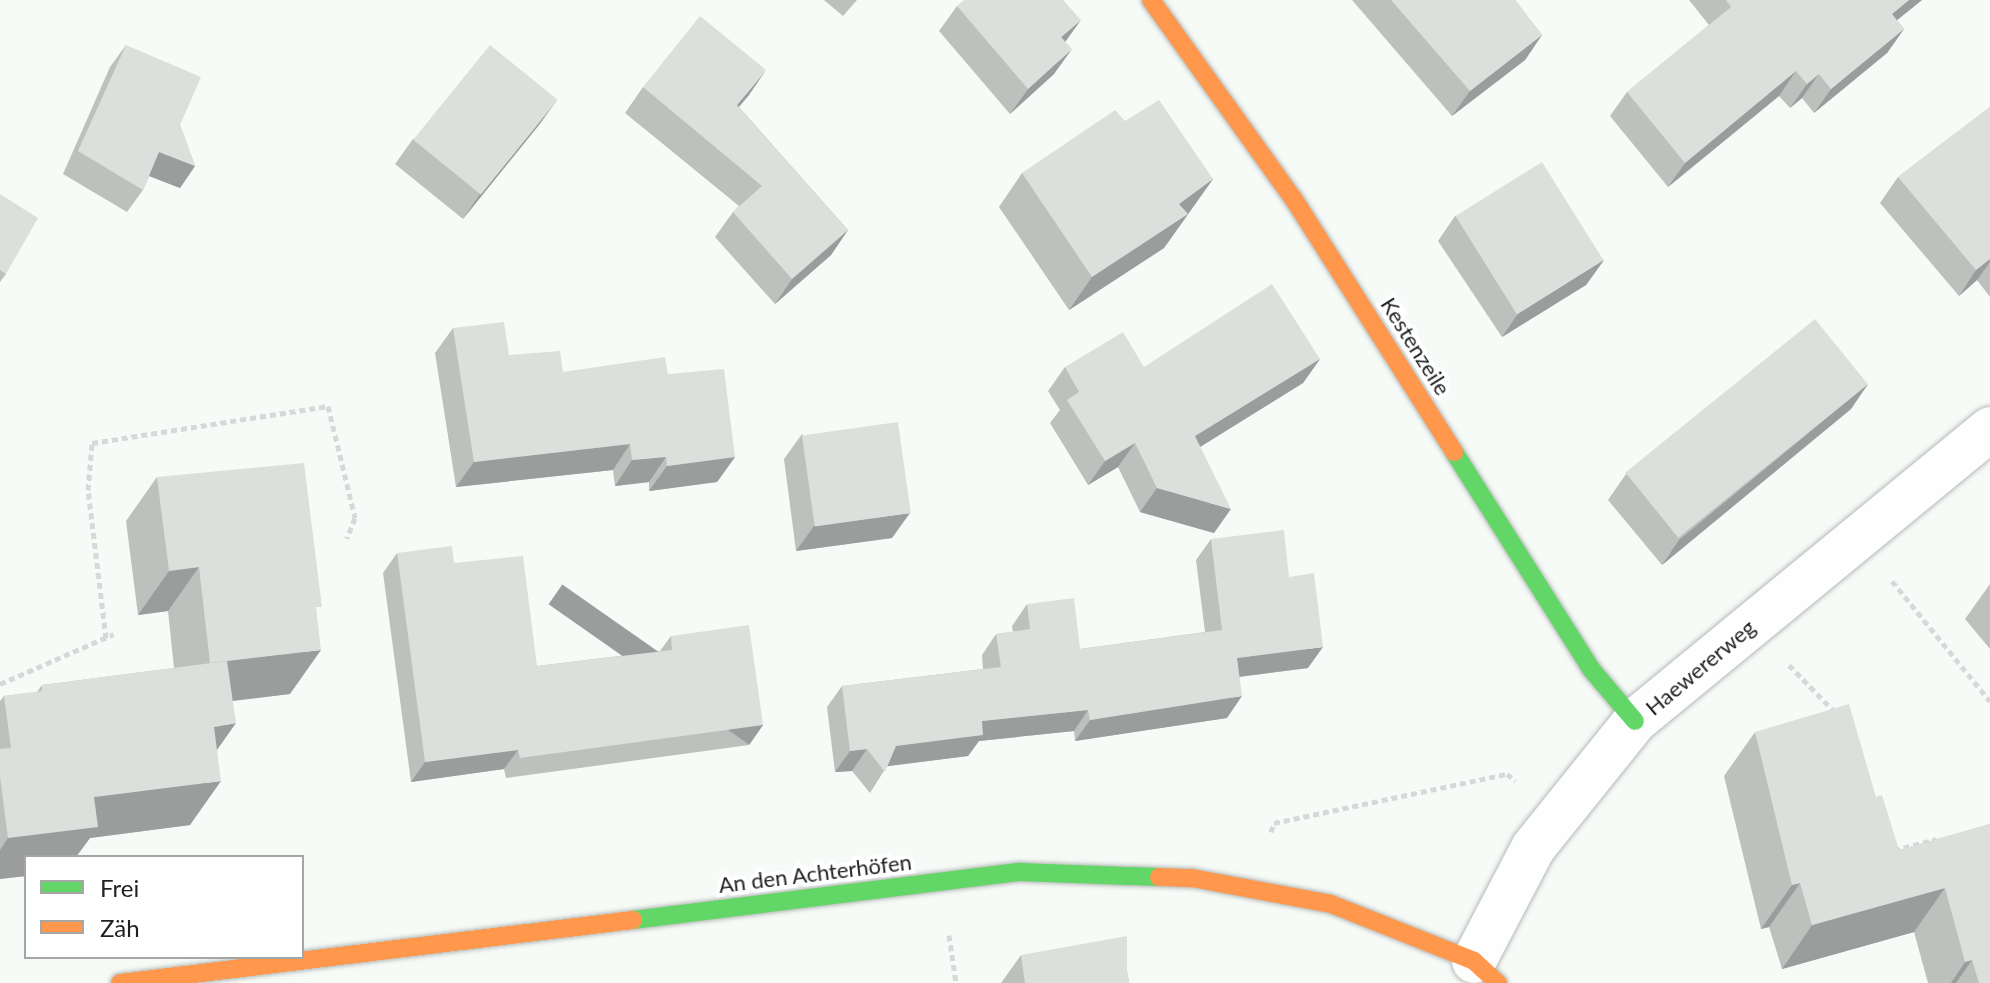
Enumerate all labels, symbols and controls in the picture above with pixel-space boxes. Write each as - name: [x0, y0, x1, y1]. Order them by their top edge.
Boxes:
- street label: Kestenzeile: [1376, 292, 1456, 400]
- street label: Haewererweg: [1640, 613, 1760, 721]
- street label: An den Achterhöfen: [717, 848, 913, 898]
- legend: [24, 855, 304, 959]
- text: Frei: [100, 873, 139, 902]
- text: Zäh: [100, 913, 140, 942]

